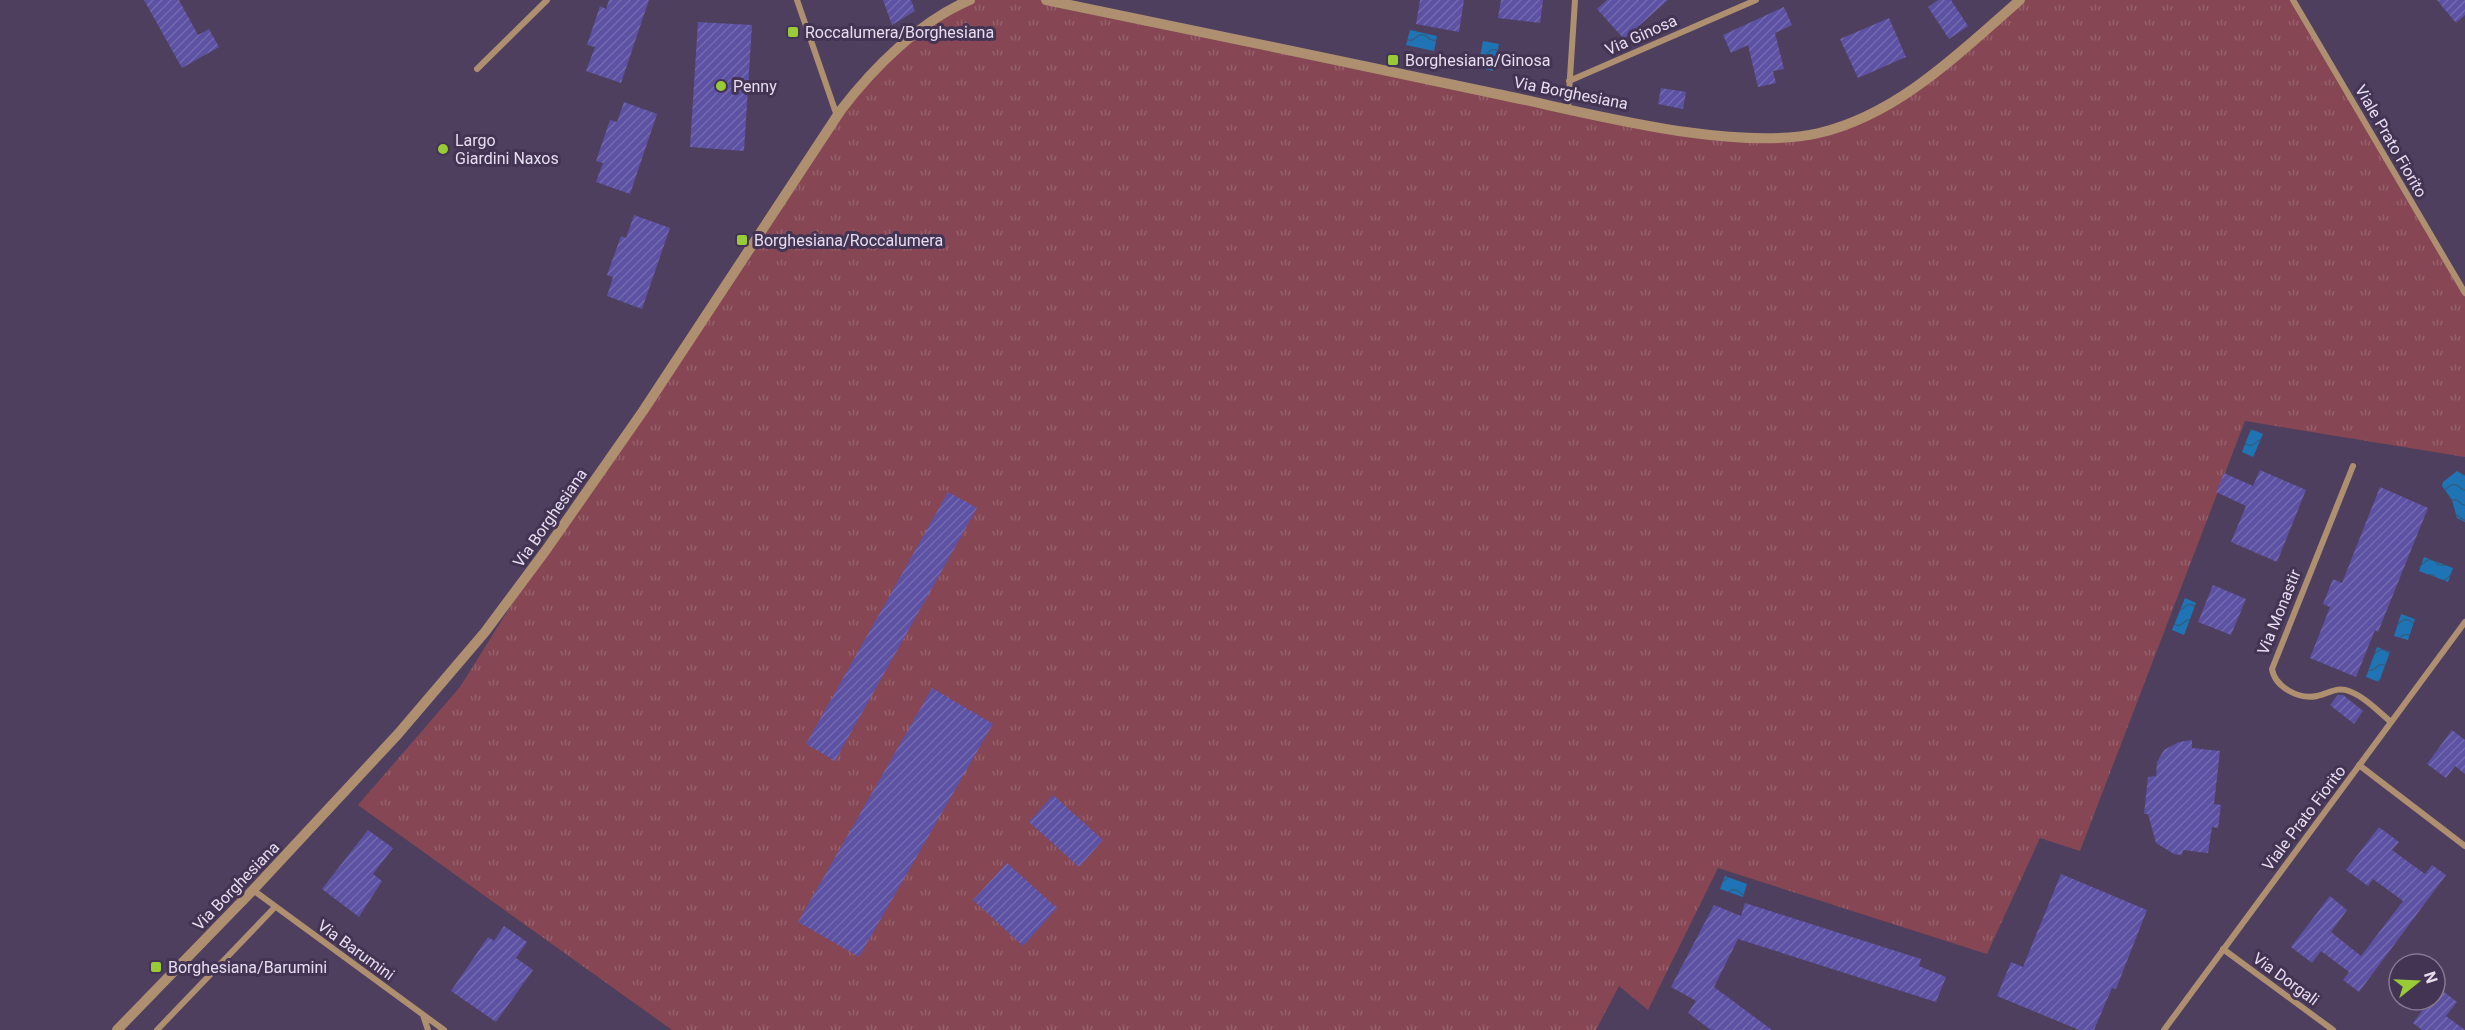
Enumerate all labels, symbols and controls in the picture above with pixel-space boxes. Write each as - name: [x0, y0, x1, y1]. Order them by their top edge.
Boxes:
- street label: Via Ginosa: [1602, 11, 1680, 59]
- place label: Roccalumera/Borghesiana: [805, 23, 994, 42]
- marker: Roccalumera/Borghesiana: [786, 25, 800, 39]
- place label: Borghesiana/Ginosa: [1405, 51, 1550, 70]
- marker: Borghesiana/Ginosa: [1386, 53, 1400, 67]
- street label: Via Borghesiana: [1512, 73, 1630, 113]
- place label: Penny: [733, 77, 777, 96]
- marker: Penny: [714, 79, 728, 93]
- street label: Viale Prato Fiorito: [2351, 81, 2431, 201]
- place label: Largo Giardini Naxos: [455, 131, 559, 168]
- marker: Largo Giardini Naxos: [436, 142, 450, 156]
- place label: Borghesiana/Roccalumera: [754, 231, 943, 250]
- marker: Borghesiana/Roccalumera: [735, 233, 749, 247]
- street label: Via Borghesiana: [509, 465, 591, 571]
- street label: Via Monastir: [2253, 566, 2305, 657]
- street label: Viale Prato Fiorito: [2258, 762, 2350, 874]
- street label: Via Borghesiana: [189, 838, 283, 934]
- street label: Via Barumini: [314, 916, 398, 984]
- street label: Via Dorgali: [2249, 949, 2323, 1009]
- north arrow: [2387, 952, 2447, 1012]
- place label: Borghesiana/Barumini: [168, 958, 327, 977]
- marker: Borghesiana/Barumini: [149, 960, 163, 974]
- text: N: [2420, 969, 2442, 986]

